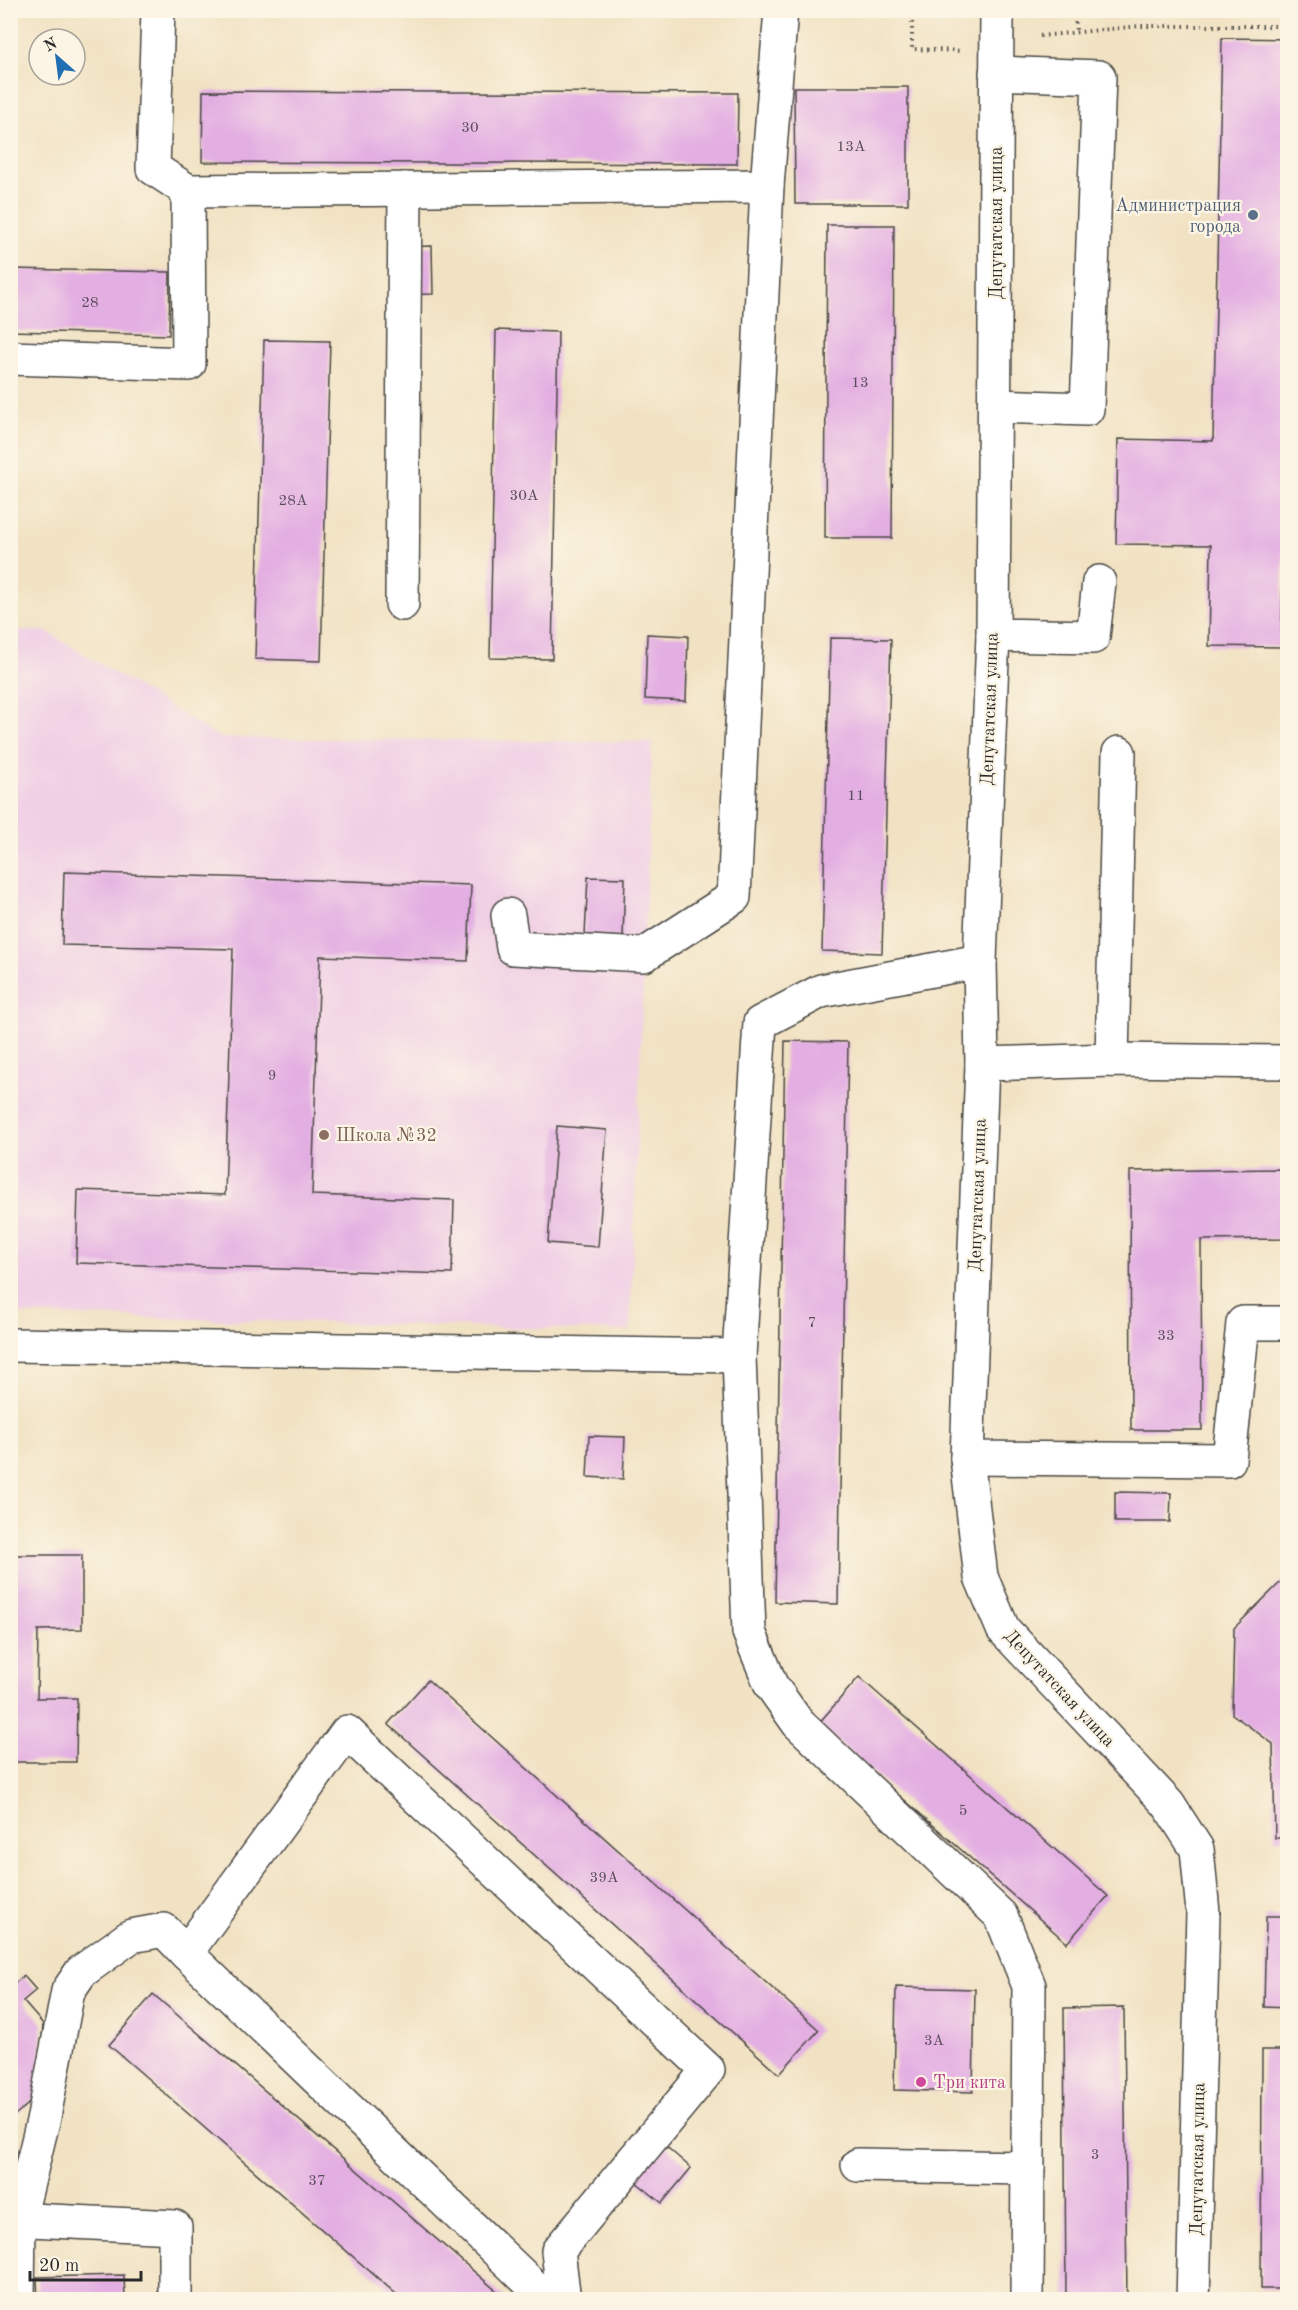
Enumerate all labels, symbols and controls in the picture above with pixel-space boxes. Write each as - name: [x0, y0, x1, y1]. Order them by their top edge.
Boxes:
- north arrow: [27, 27, 87, 87]
- text: N: [42, 35, 61, 55]
- house number: 30: [461, 121, 479, 136]
- house number: 13А: [837, 140, 866, 155]
- street label: Депутатская улица: [988, 146, 1006, 300]
- place label: Администрация города: [1115, 197, 1241, 236]
- marker: Администрация города: [1246, 208, 1260, 222]
- house number: 28: [81, 296, 99, 311]
- house number: 13: [851, 376, 869, 391]
- house number: 30А: [510, 489, 539, 504]
- house number: 28А: [279, 494, 308, 509]
- street label: Депутатская улица: [978, 632, 1002, 786]
- house number: 11: [847, 789, 865, 804]
- house number: 9: [268, 1069, 276, 1084]
- street label: Депутатская улица: [966, 1118, 990, 1272]
- place label: Школа №32: [336, 1127, 437, 1145]
- marker: Школа №32: [317, 1128, 331, 1142]
- house number: 7: [808, 1316, 816, 1331]
- house number: 33: [1157, 1329, 1175, 1344]
- street label: Депутатская улица: [1000, 1627, 1118, 1751]
- house number: 5: [959, 1804, 967, 1819]
- house number: 39А: [590, 1871, 619, 1886]
- house number: 3А: [924, 2034, 945, 2049]
- place label: Три кита: [933, 2074, 1006, 2092]
- marker: Три кита: [914, 2075, 928, 2089]
- street label: Депутатская улица: [1188, 2082, 1208, 2236]
- house number: 3: [1091, 2148, 1099, 2163]
- house number: 37: [308, 2174, 326, 2189]
- scale bar: [30, 2244, 141, 2282]
- text: 20 m: [39, 2257, 79, 2275]

